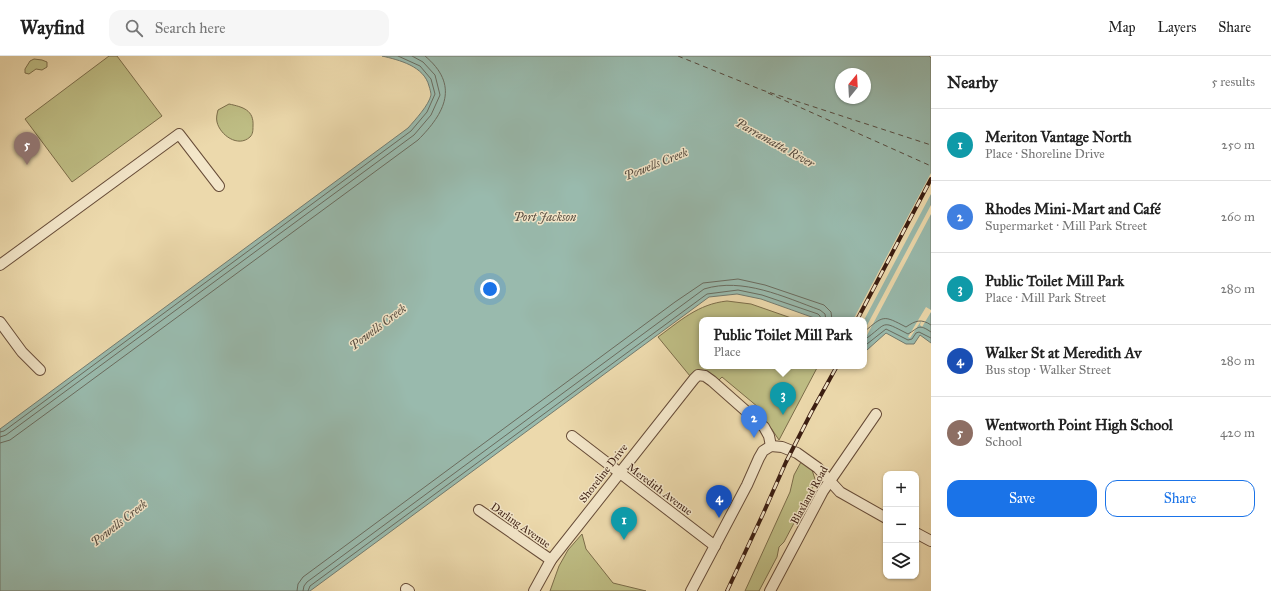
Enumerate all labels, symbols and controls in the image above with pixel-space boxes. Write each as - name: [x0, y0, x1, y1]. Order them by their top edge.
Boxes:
- search box: [109, 10, 389, 46]
- text: Wayfind: [20, 16, 85, 39]
- icon: search: [123, 17, 145, 39]
- text: Search here: [155, 19, 226, 37]
- text: Map: [1108, 19, 1136, 36]
- text: Layers: [1158, 19, 1196, 36]
- text: Share: [1218, 19, 1251, 36]
- north arrow: [835, 68, 871, 104]
- text: Nearby: [947, 72, 998, 93]
- text: 5 results: [1211, 74, 1255, 90]
- water label: Parramatta River: [733, 115, 818, 171]
- text: Meriton Vantage North: [985, 128, 1132, 146]
- pin: 5: [14, 132, 40, 165]
- text: 1: [957, 137, 963, 153]
- text: 250 m: [1221, 137, 1255, 153]
- water label: Powells Creek: [622, 145, 690, 183]
- text: Place · Shoreline Drive: [985, 146, 1105, 162]
- text: Rhodes Mini-Mart and Café: [985, 200, 1161, 218]
- text: 2: [957, 209, 963, 225]
- text: 260 m: [1221, 209, 1255, 225]
- water label: Port Jackson: [514, 210, 577, 224]
- text: Supermarket · Mill Park Street: [985, 218, 1147, 234]
- text: Public Toilet Mill Park: [985, 272, 1124, 290]
- your location: [480, 279, 500, 299]
- text: 3: [957, 281, 963, 297]
- text: 280 m: [1220, 281, 1255, 297]
- text: Place · Mill Park Street: [985, 290, 1106, 306]
- water label: Powells Creek: [347, 301, 410, 353]
- popup: [699, 317, 867, 369]
- text: Public Toilet Mill Park: [713, 326, 853, 344]
- text: Place: [713, 344, 741, 360]
- text: Walker St at Meredith Av: [985, 344, 1141, 362]
- text: 4: [956, 353, 964, 369]
- text: 280 m: [1220, 353, 1255, 369]
- text: Bus stop · Walker Street: [985, 362, 1111, 378]
- pin: 3: [770, 382, 796, 415]
- pin: 2: [741, 405, 767, 438]
- text: Wentworth Point High School: [985, 416, 1173, 434]
- text: 5: [957, 425, 963, 441]
- text: 420 m: [1220, 425, 1255, 441]
- text: School: [985, 434, 1022, 450]
- street label: Shoreline Drive: [576, 441, 631, 505]
- street label: Meredith Avenue: [625, 461, 695, 518]
- street label: Blaxland Road: [788, 463, 831, 527]
- map controls: [883, 471, 919, 579]
- button: +: [883, 471, 919, 507]
- button: Save: [947, 480, 1097, 517]
- button: Share: [1105, 480, 1255, 517]
- pin: 4: [706, 485, 732, 518]
- water label: Powells Creek: [88, 496, 150, 549]
- street label: Darling Avenue: [488, 500, 553, 551]
- pin: 1: [611, 507, 637, 540]
- button: −: [883, 507, 919, 543]
- button: layers: [883, 543, 919, 579]

